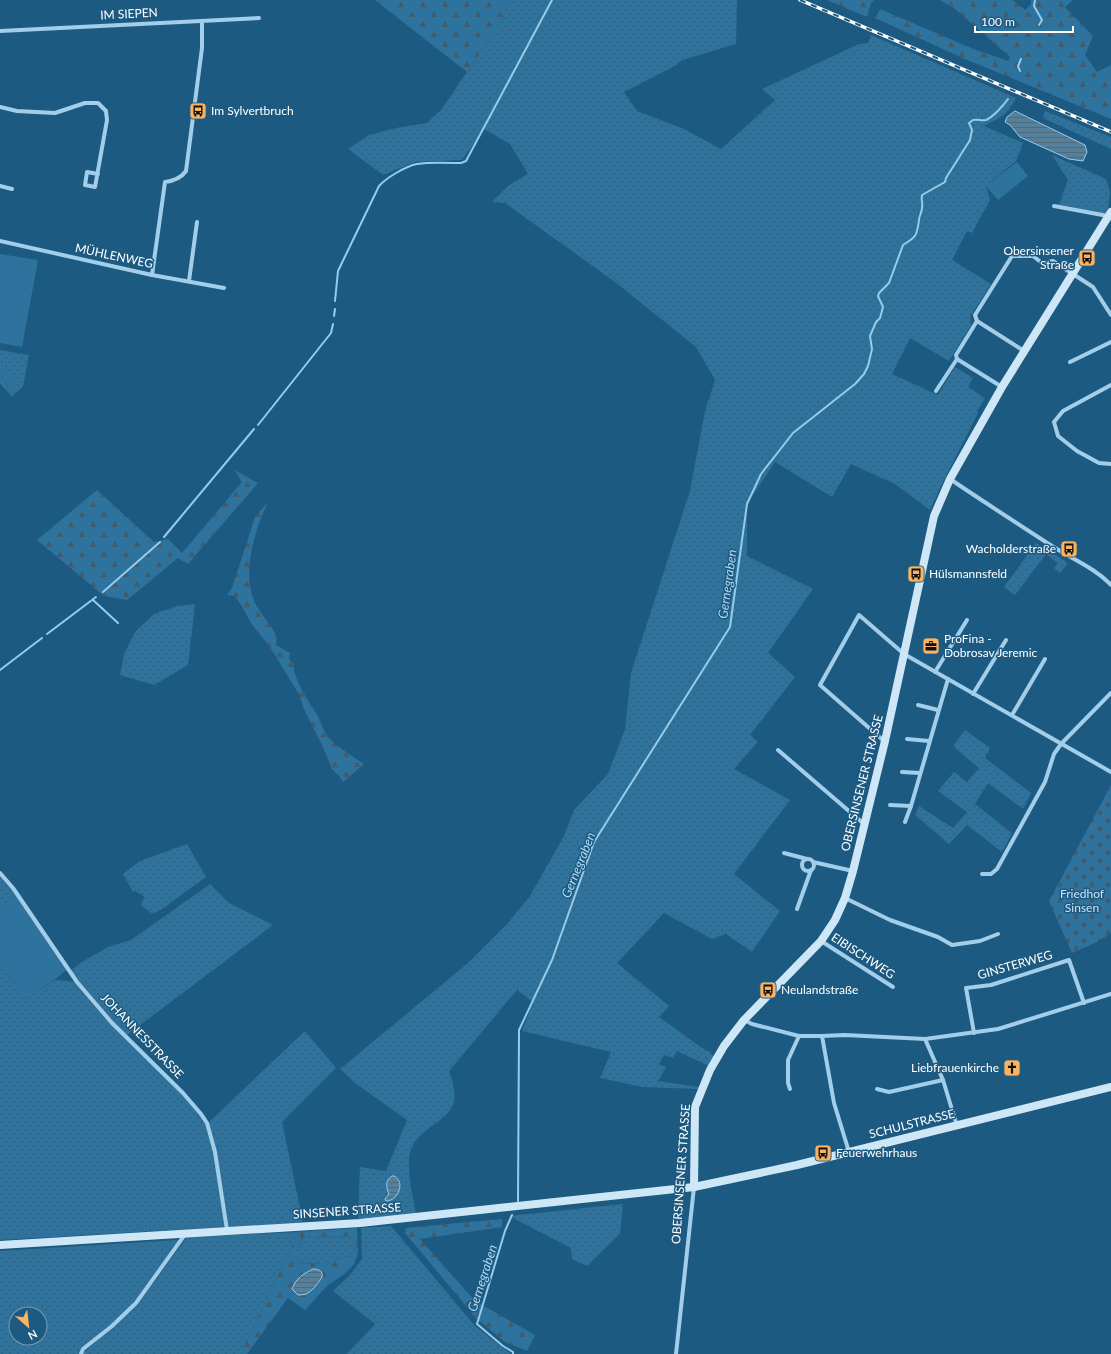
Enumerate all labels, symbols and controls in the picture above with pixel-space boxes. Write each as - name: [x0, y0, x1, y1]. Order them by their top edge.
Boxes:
- street label: IM SIEPEN: [100, 5, 158, 22]
- scale bar: [975, 8, 1073, 34]
- text: 100 m: [981, 14, 1015, 29]
- bus stop icon: Im Sylvertbruch: [188, 101, 208, 121]
- place label: Im Sylvertbruch: [211, 103, 294, 118]
- street label: MÜHLENWEG: [74, 240, 155, 271]
- place label: Obersinsener Straße: [1003, 243, 1075, 272]
- bus stop icon: Obersinsener Straße: [1077, 248, 1097, 268]
- bus stop icon: Wacholderstraße: [1059, 539, 1079, 559]
- place label: Wacholderstraße: [966, 541, 1056, 556]
- water label: Gernegraben: [714, 548, 740, 620]
- bus stop icon: Hülsmannsfeld: [906, 564, 926, 584]
- place label: Hülsmannsfeld: [929, 566, 1007, 581]
- place label: ProFina - Dobrosav Jeremic: [944, 631, 1038, 660]
- office icon: ProFina - Dobrosav Jeremic: [921, 636, 941, 656]
- street label: OBERSINSENER STRASSE: [837, 713, 886, 853]
- water label: Gernegraben: [558, 830, 598, 900]
- park label: Friedhof Sinsen: [1060, 886, 1105, 915]
- street label: EIBISCHWEG: [829, 929, 898, 982]
- street label: GINSTERWEG: [976, 947, 1054, 982]
- bus stop icon: Neulandstraße: [758, 980, 778, 1000]
- place label: Neulandstraße: [781, 982, 858, 997]
- street label: JOHANNESSTRASSE: [98, 990, 187, 1082]
- church icon: Liebfrauenkirche: [1002, 1058, 1022, 1078]
- place label: Liebfrauenkirche: [911, 1060, 999, 1075]
- street label: OBERSINSENER STRASSE: [668, 1103, 693, 1244]
- street label: SCHULSTRASSE: [867, 1106, 956, 1141]
- bus stop icon: Feuerwehrhaus: [813, 1143, 833, 1163]
- place label: Feuerwehrhaus: [836, 1145, 917, 1160]
- street label: SINSENER STRASSE: [292, 1199, 402, 1222]
- water label: Gernegraben: [464, 1242, 500, 1314]
- north arrow: [8, 1306, 48, 1346]
- text: N: [26, 1328, 40, 1343]

